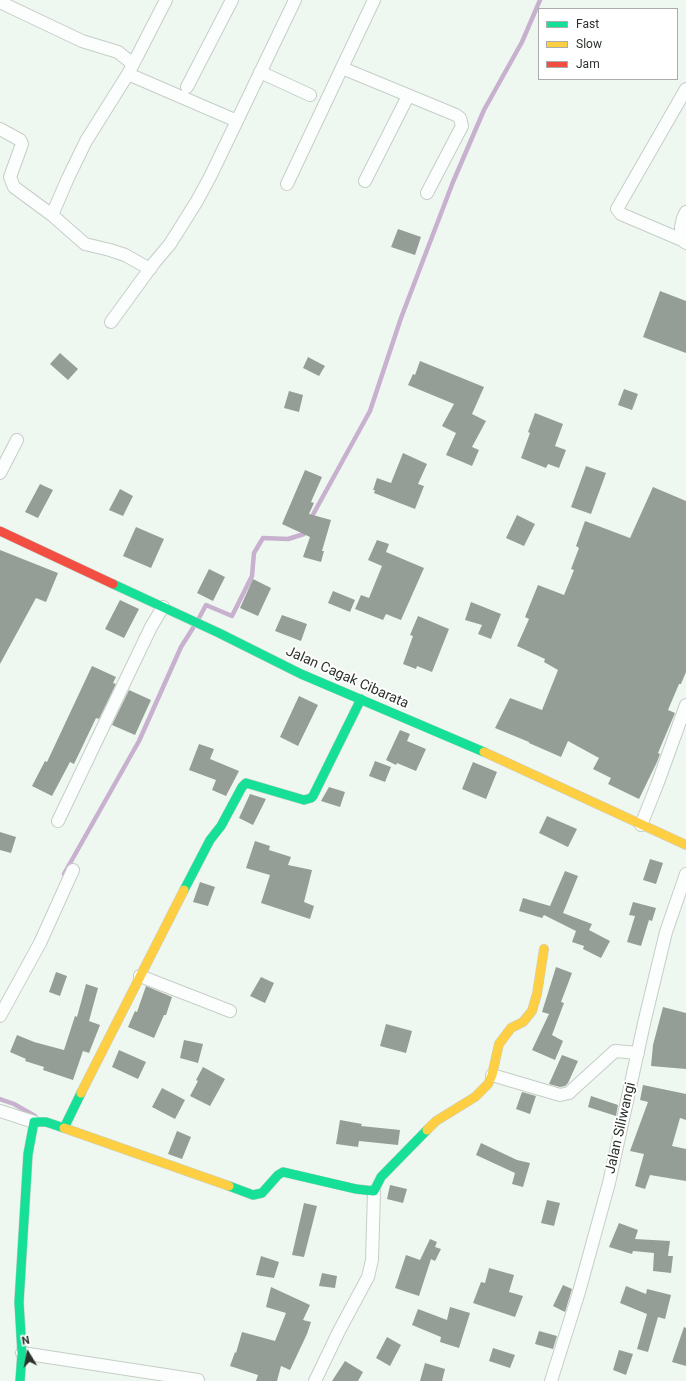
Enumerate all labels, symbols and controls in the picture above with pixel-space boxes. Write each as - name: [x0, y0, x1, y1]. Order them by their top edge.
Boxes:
- legend: [538, 8, 678, 80]
- text: Fast: [576, 17, 599, 31]
- text: Slow: [576, 37, 602, 51]
- text: Jam: [576, 57, 600, 71]
- street label: Jalan Cagak Cibarata: [283, 643, 411, 713]
- street label: Jalan Siliwangi: [602, 1081, 640, 1175]
- north arrow: [8, 1333, 48, 1373]
- text: N: [21, 1334, 31, 1348]

